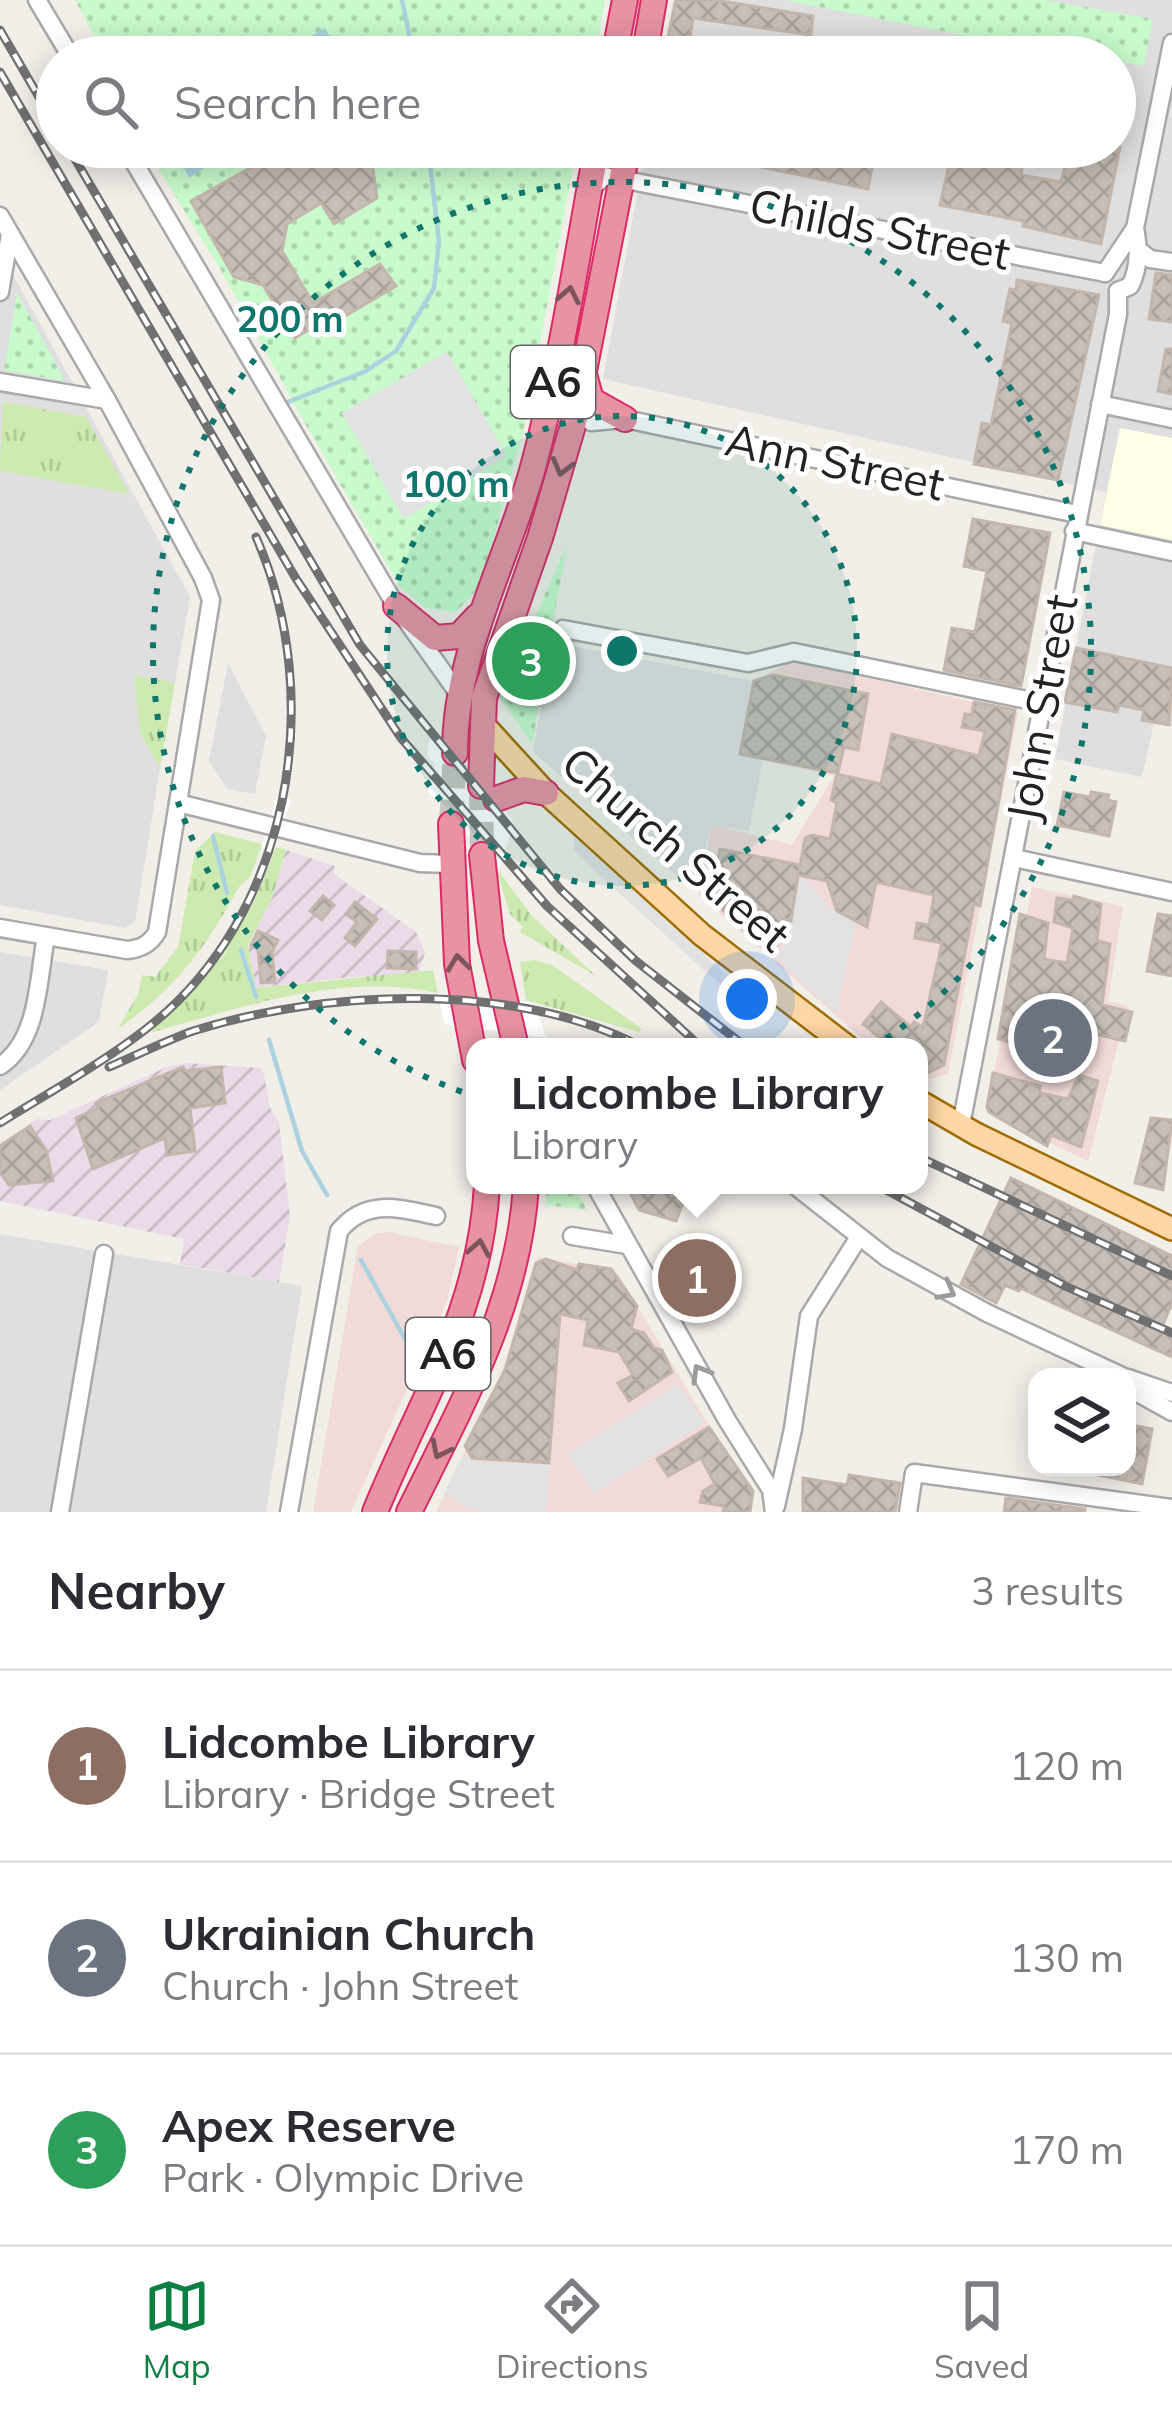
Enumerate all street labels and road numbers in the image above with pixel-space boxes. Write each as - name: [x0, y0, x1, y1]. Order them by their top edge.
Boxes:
- street label: Childs Street: [745, 175, 1015, 281]
- road number: A6: [511, 346, 595, 418]
- street label: Ann Street: [721, 411, 950, 511]
- street label: John Street: [994, 590, 1089, 826]
- street label: Church Street: [551, 734, 802, 963]
- road number: A6: [406, 1318, 490, 1390]

